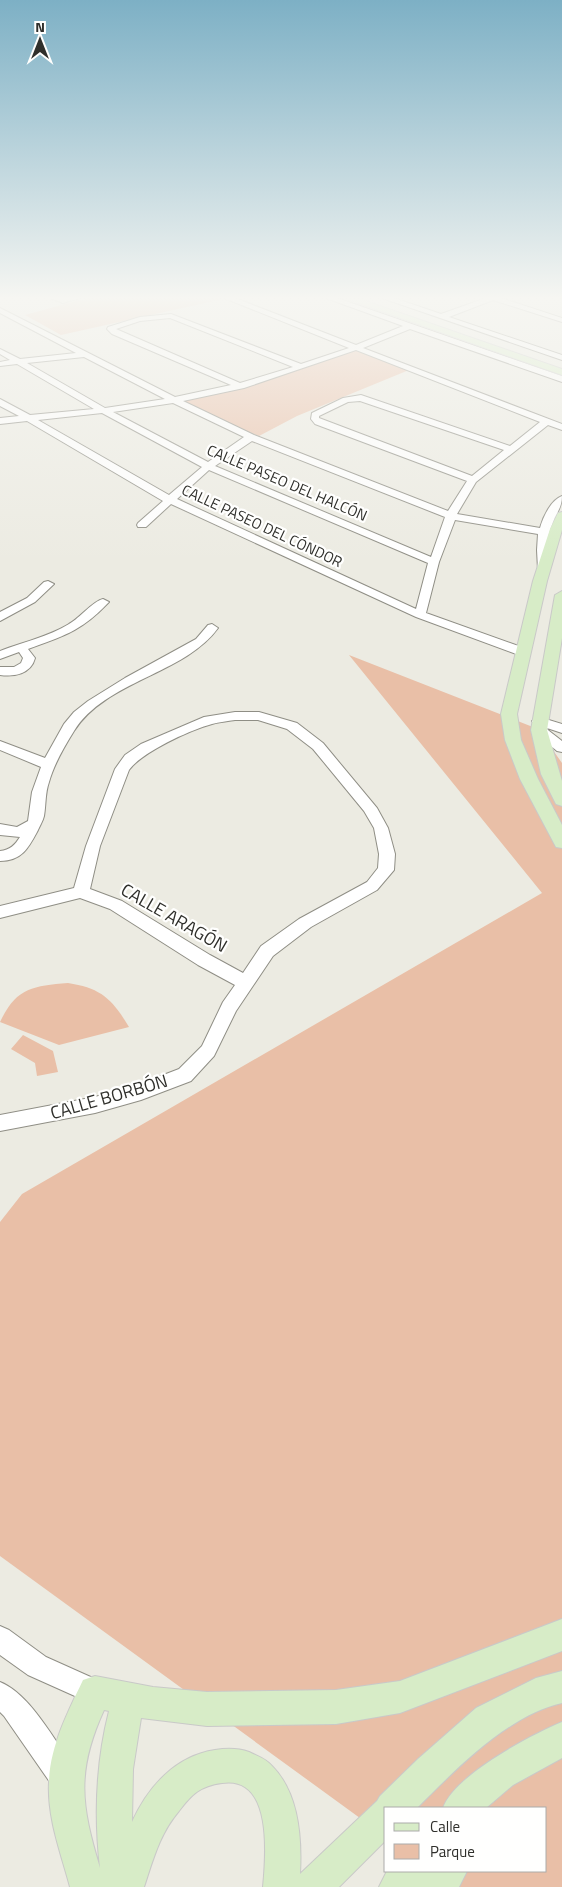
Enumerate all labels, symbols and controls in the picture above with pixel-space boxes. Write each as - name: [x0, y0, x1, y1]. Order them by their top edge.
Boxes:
- north arrow: [15, 15, 65, 65]
- text: N: [35, 16, 45, 37]
- street label: CALLE PASEO DEL HALCÓN: [203, 438, 371, 527]
- street label: CALLE PASEO DEL CÓNDOR: [178, 478, 346, 573]
- street label: CALLE ARAGÓN: [116, 876, 233, 959]
- street label: CALLE BORBÓN: [47, 1067, 171, 1126]
- legend: [384, 1807, 547, 1872]
- text: Calle: [430, 1815, 460, 1838]
- text: Parque: [430, 1840, 475, 1863]

